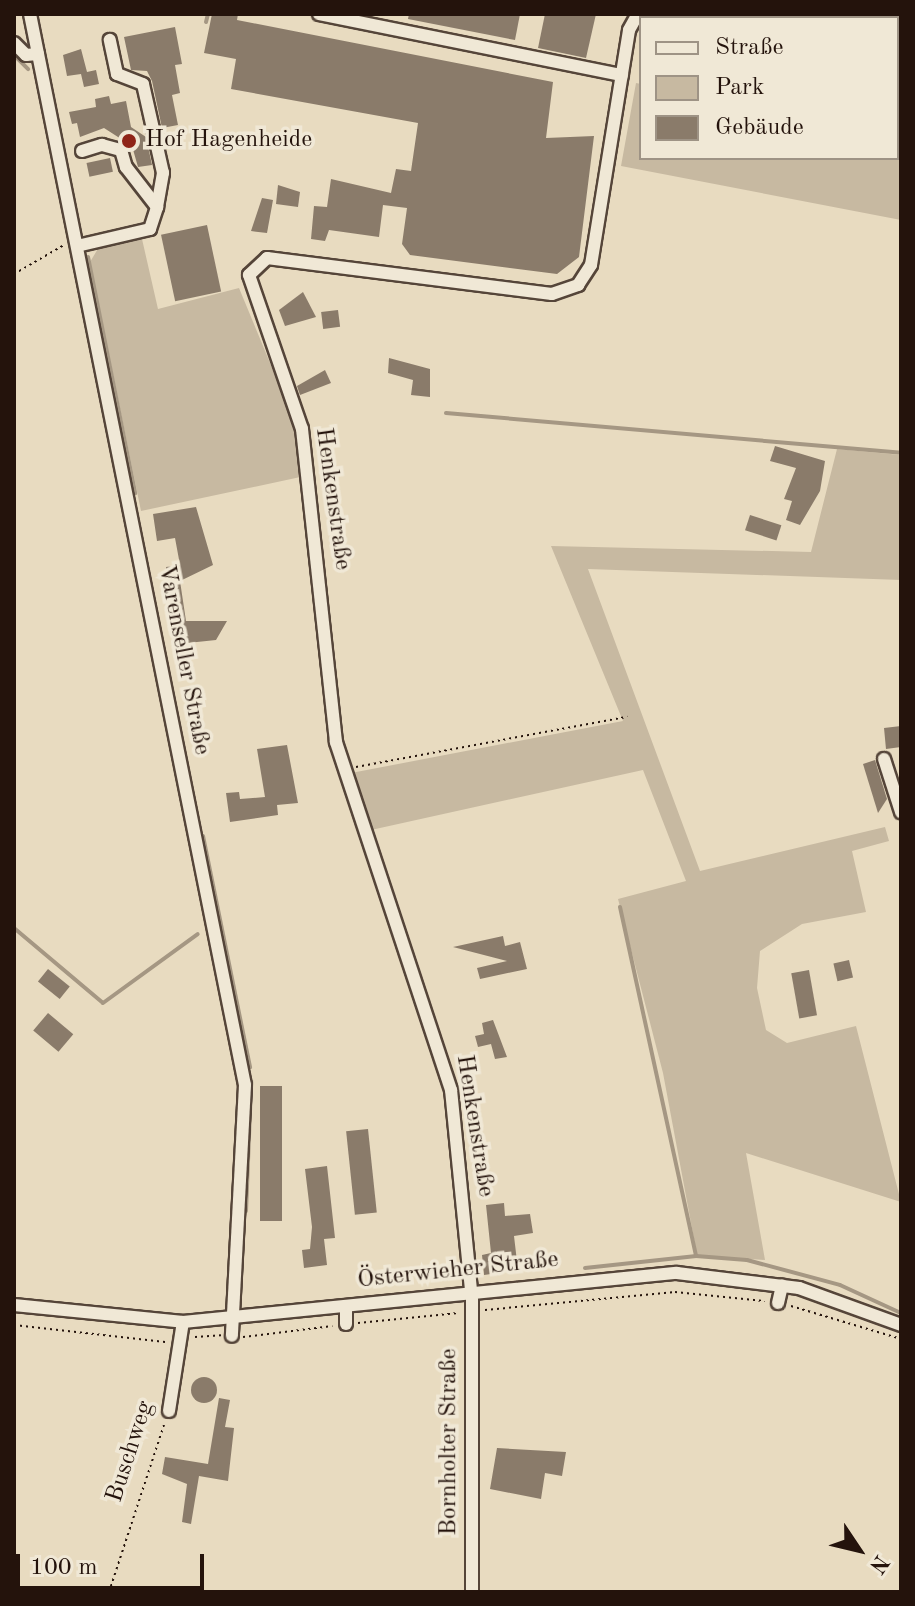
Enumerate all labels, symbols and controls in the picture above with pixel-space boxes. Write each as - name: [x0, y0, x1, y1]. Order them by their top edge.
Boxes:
- legend: [639, 16, 899, 160]
- text: Straße: [715, 36, 784, 60]
- text: Park: [715, 76, 764, 100]
- text: Gebäude: [715, 116, 804, 140]
- place label: Hof Hagenheide: [145, 127, 312, 155]
- marker: Hof Hagenheide: [120, 132, 138, 150]
- street label: Henkenstraße: [308, 426, 356, 572]
- street label: Varenseller Straße: [150, 563, 216, 757]
- street label: Henkenstraße: [449, 1053, 499, 1199]
- street label: Österwieher Straße: [356, 1246, 560, 1296]
- street label: Bornholter Straße: [436, 1348, 464, 1536]
- street label: Buschweg: [101, 1398, 161, 1506]
- north arrow: [819, 1510, 899, 1590]
- scale bar: [20, 1538, 208, 1588]
- text: N: [865, 1551, 892, 1577]
- text: 100 m: [30, 1556, 98, 1580]

